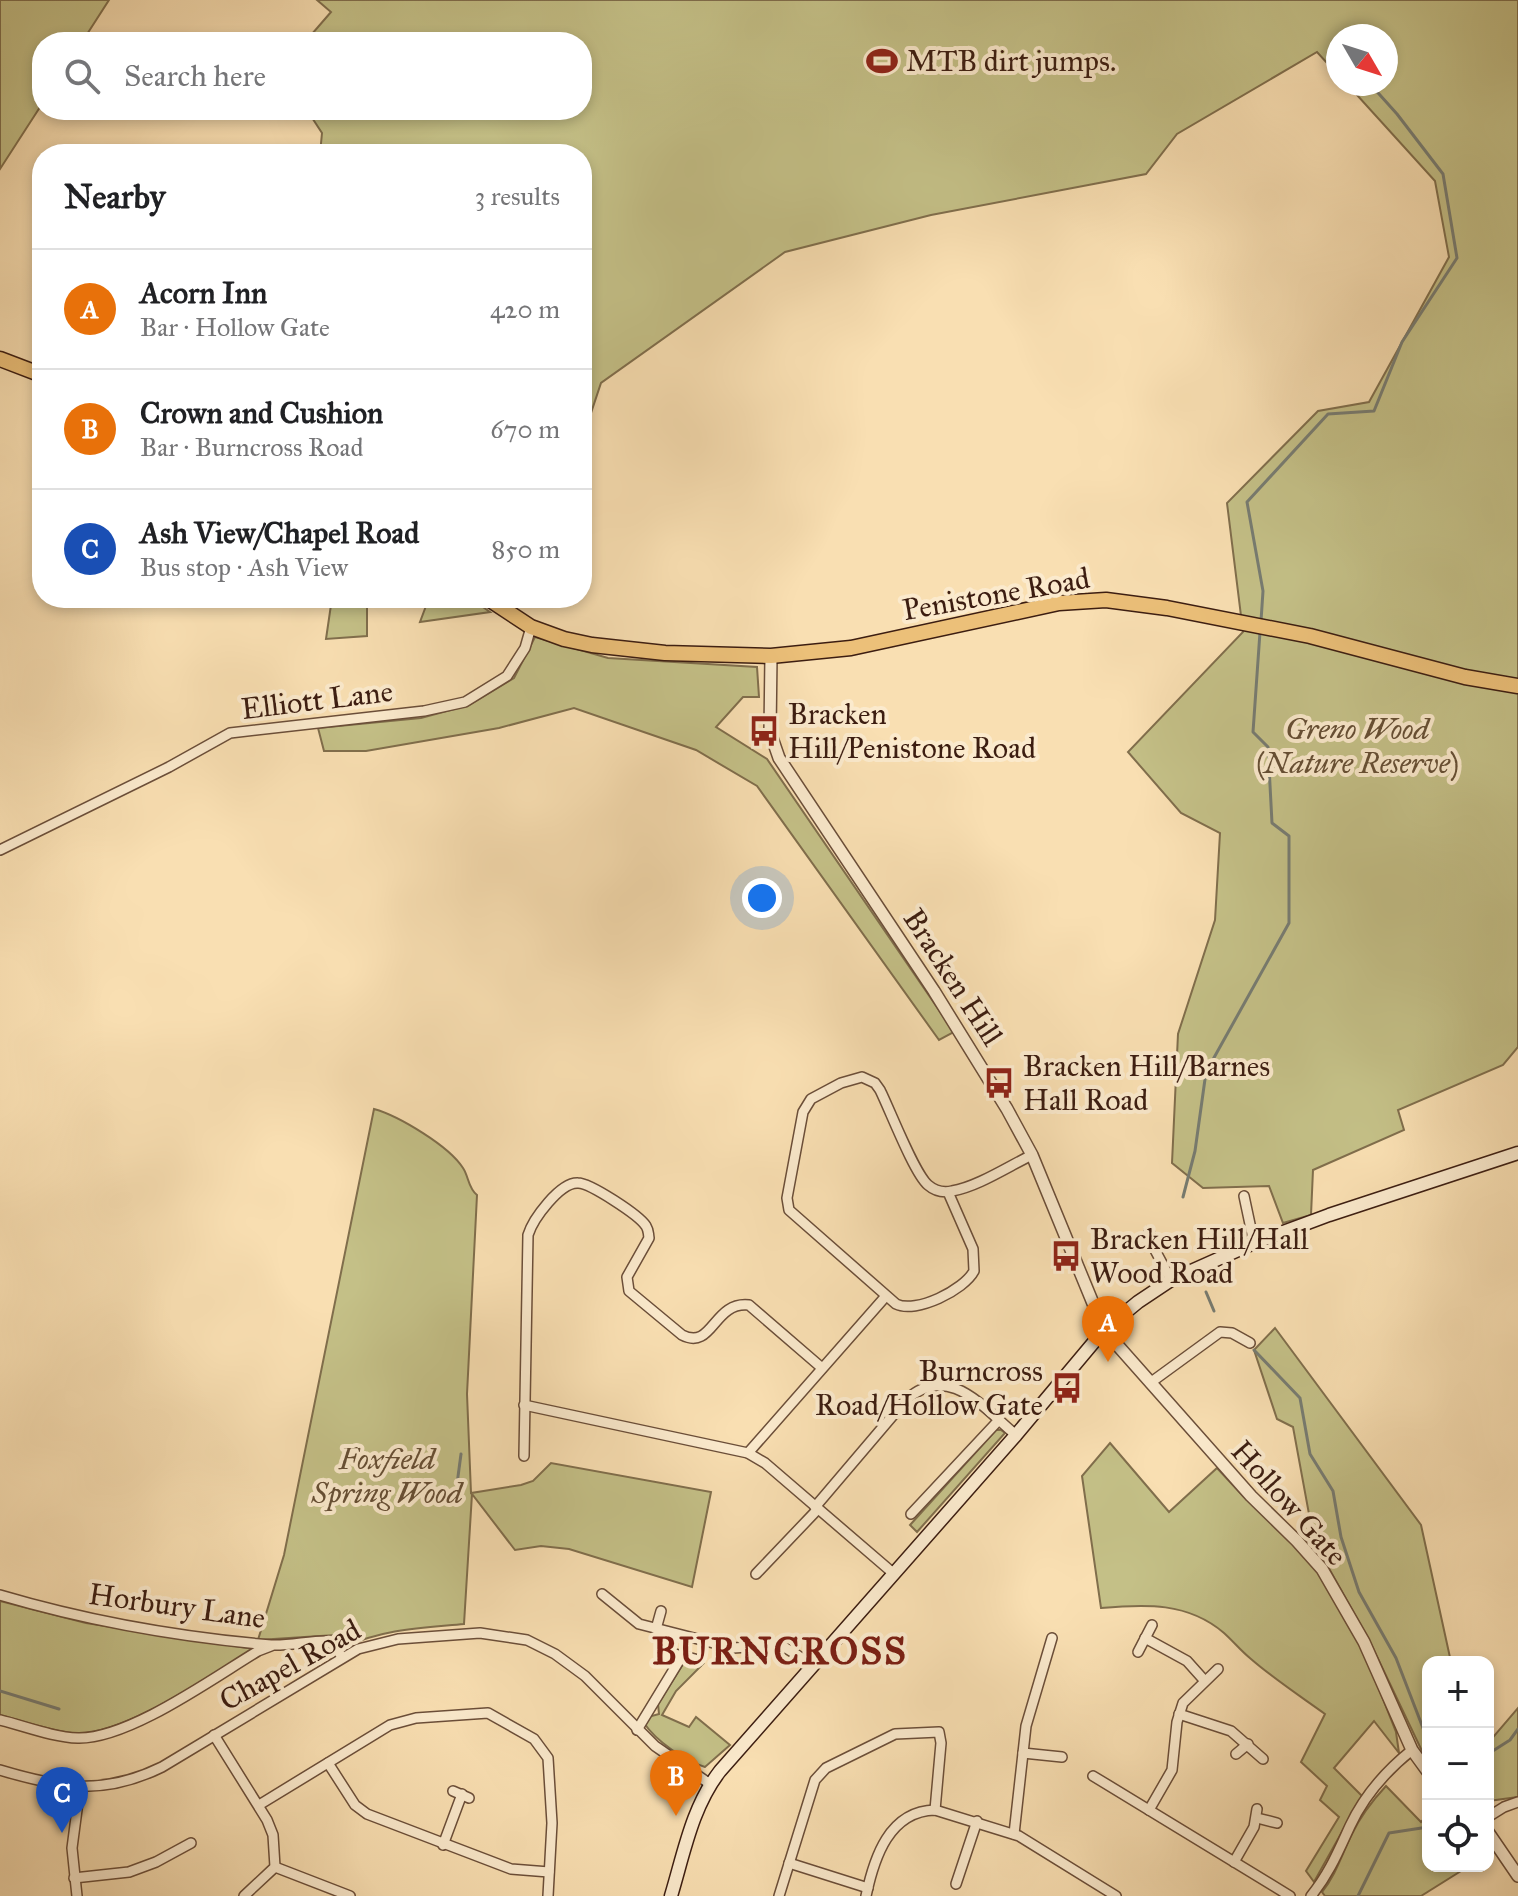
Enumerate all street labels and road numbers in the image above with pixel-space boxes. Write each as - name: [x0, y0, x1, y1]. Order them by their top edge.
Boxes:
- street label: Penistone Road: [900, 560, 1092, 628]
- street label: Elliott Lane: [239, 673, 395, 727]
- street label: Bracken Hill: [896, 902, 1011, 1053]
- street label: Hollow Gate: [1223, 1433, 1355, 1573]
- street label: Horbury Lane: [86, 1576, 268, 1636]
- street label: Chapel Road: [213, 1611, 367, 1719]

